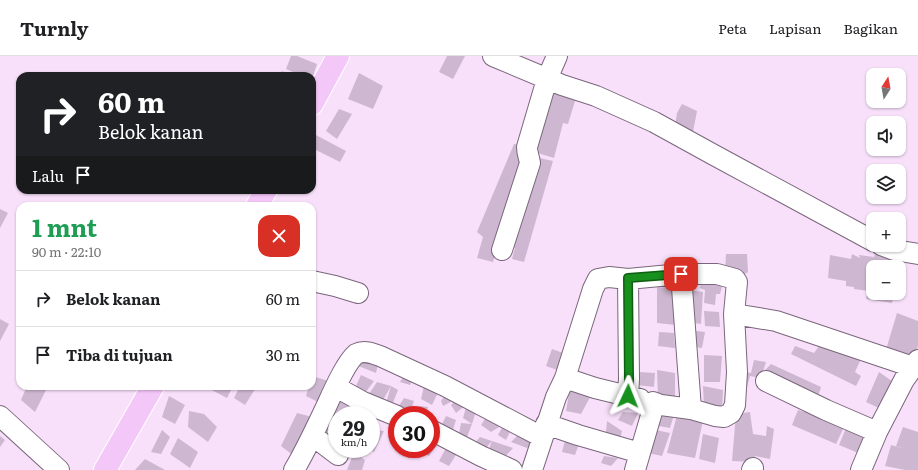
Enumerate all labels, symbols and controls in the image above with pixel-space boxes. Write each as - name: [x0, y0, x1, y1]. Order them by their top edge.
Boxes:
- text: Turnly: [20, 14, 88, 42]
- text: Peta: [718, 18, 747, 38]
- text: Lapisan: [769, 18, 822, 38]
- text: Bagikan: [844, 18, 898, 38]
- north arrow: [866, 68, 906, 108]
- map controls: [866, 68, 906, 300]
- text: 60 m: [98, 80, 165, 122]
- icon: right: [32, 88, 84, 140]
- button: sound: [866, 116, 906, 156]
- text: Belok kanan: [98, 118, 203, 145]
- text: Lalu: [32, 164, 64, 187]
- icon: arrive: [72, 164, 94, 186]
- button: layers: [866, 164, 906, 204]
- text: 1 mnt: [32, 209, 97, 244]
- button: +: [866, 212, 906, 252]
- button: close: [258, 215, 300, 257]
- text: 90 m · 22:10: [32, 242, 101, 261]
- pin: [664, 257, 698, 291]
- button: −: [866, 260, 906, 300]
- icon: arrive: [670, 263, 692, 285]
- text: Belok kanan: [66, 287, 160, 310]
- text: 60 m: [266, 287, 300, 310]
- icon: right: [32, 288, 54, 310]
- text: Tiba di tujuan: [66, 343, 173, 366]
- text: 30 m: [266, 343, 300, 366]
- icon: arrive: [32, 344, 54, 366]
- position arrow: [607, 375, 649, 417]
- speed limit sign: 30: [388, 406, 440, 458]
- text: 29: [343, 412, 365, 442]
- text: km/h: [341, 434, 367, 449]

